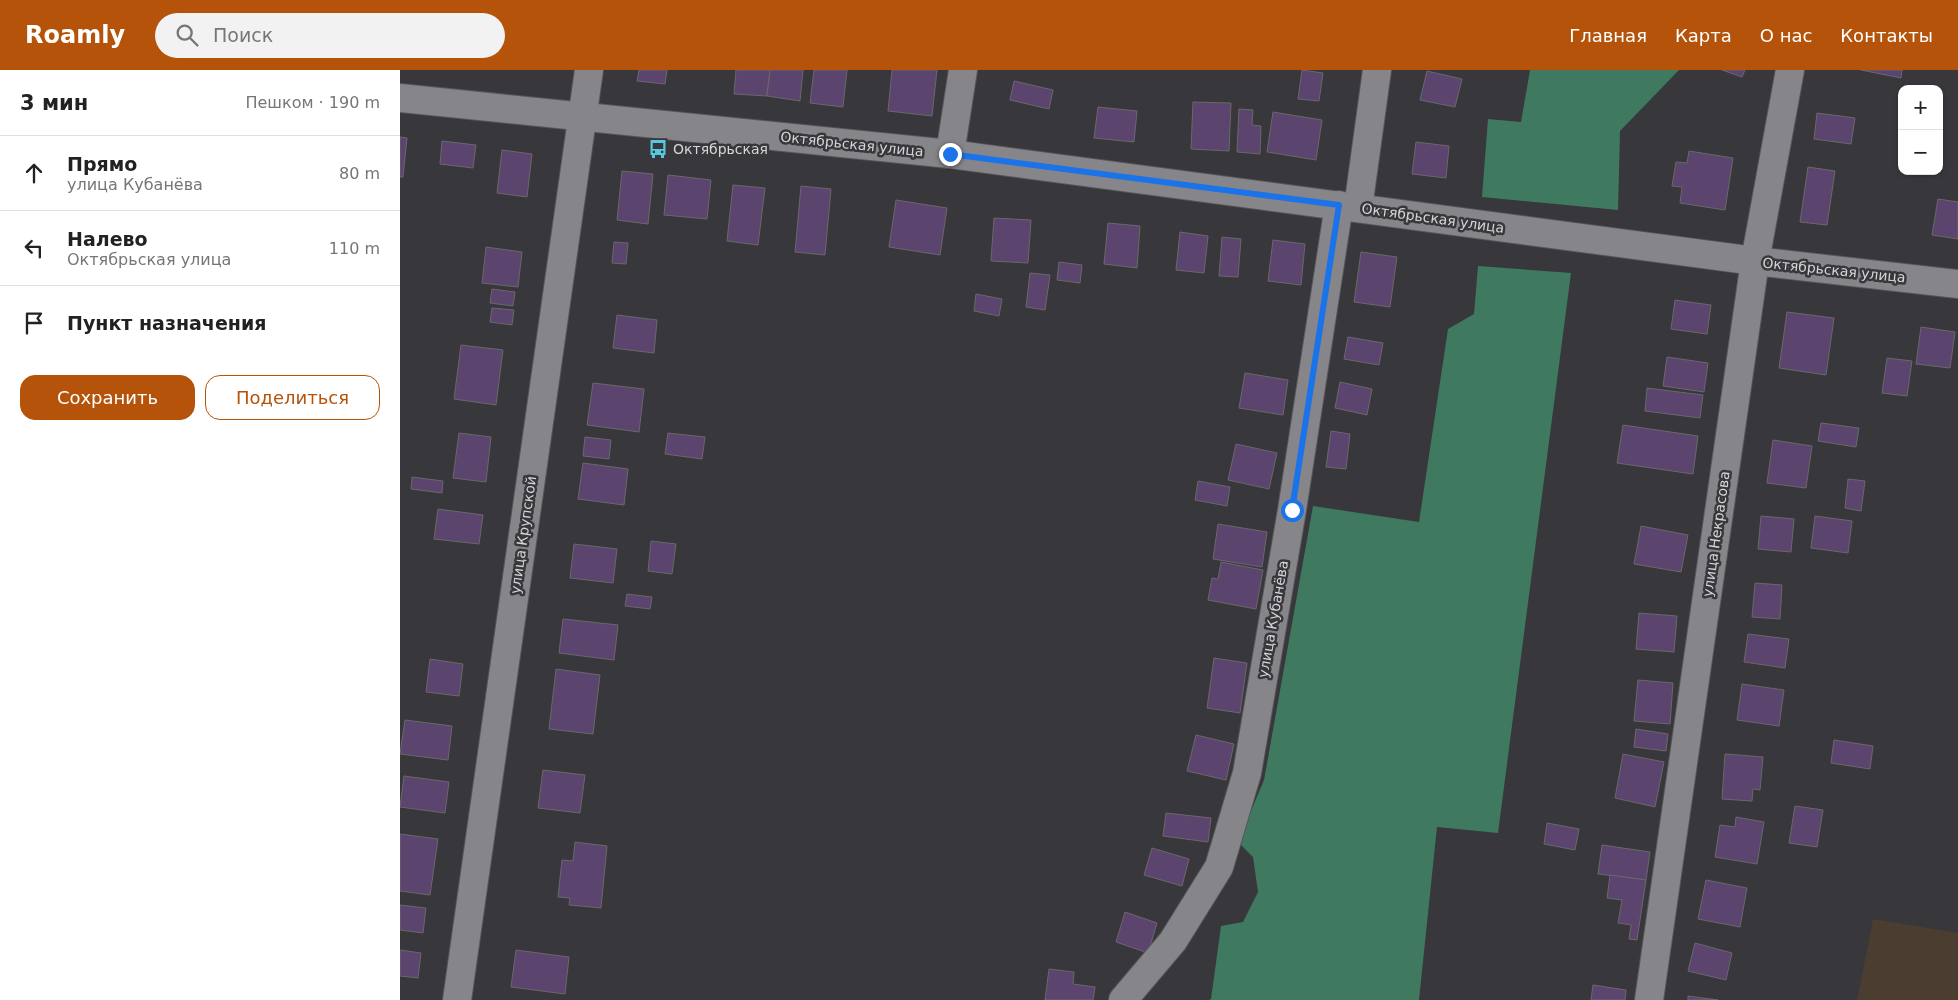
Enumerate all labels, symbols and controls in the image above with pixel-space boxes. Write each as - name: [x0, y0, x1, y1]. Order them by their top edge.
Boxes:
- search box: [155, 13, 505, 58]
- text: Roamly: [25, 21, 125, 49]
- icon: search: [173, 21, 201, 49]
- text: Поиск: [213, 24, 273, 46]
- text: Главная: [1569, 25, 1647, 46]
- text: Карта: [1675, 25, 1732, 46]
- text: О нас: [1760, 25, 1812, 46]
- text: Контакты: [1840, 25, 1933, 46]
- map controls: [1898, 85, 1943, 175]
- button: +: [1898, 85, 1943, 130]
- text: 3 мин: [20, 91, 88, 115]
- text: Пешком · 190 m: [245, 93, 380, 112]
- street label: Октябрьская улица: [780, 129, 924, 159]
- button: −: [1898, 130, 1943, 175]
- bus stop icon: Октябрьская: [647, 138, 669, 160]
- place label: Октябрьская: [673, 141, 768, 157]
- route end: [939, 143, 962, 166]
- text: Прямо: [67, 153, 137, 175]
- icon: ahead: [20, 159, 48, 187]
- text: 80 m: [339, 164, 380, 183]
- text: улица Кубанёва: [67, 175, 203, 194]
- street label: Октябрьская улица: [1361, 200, 1505, 236]
- text: Налево: [67, 228, 148, 250]
- icon: left: [20, 234, 48, 262]
- text: 110 m: [329, 239, 380, 258]
- text: Октябрьская улица: [67, 250, 231, 269]
- street label: Октябрьская улица: [1762, 255, 1906, 285]
- icon: arrive: [20, 309, 48, 337]
- text: Пункт назначения: [67, 312, 266, 334]
- button: Сохранить: [20, 375, 195, 420]
- button: Поделиться: [205, 375, 380, 420]
- street label: улица Некрасова: [1699, 470, 1733, 598]
- street label: улица Крупской: [507, 475, 539, 595]
- route start: [1281, 499, 1304, 522]
- street label: улица Кубанёва: [1255, 559, 1291, 679]

